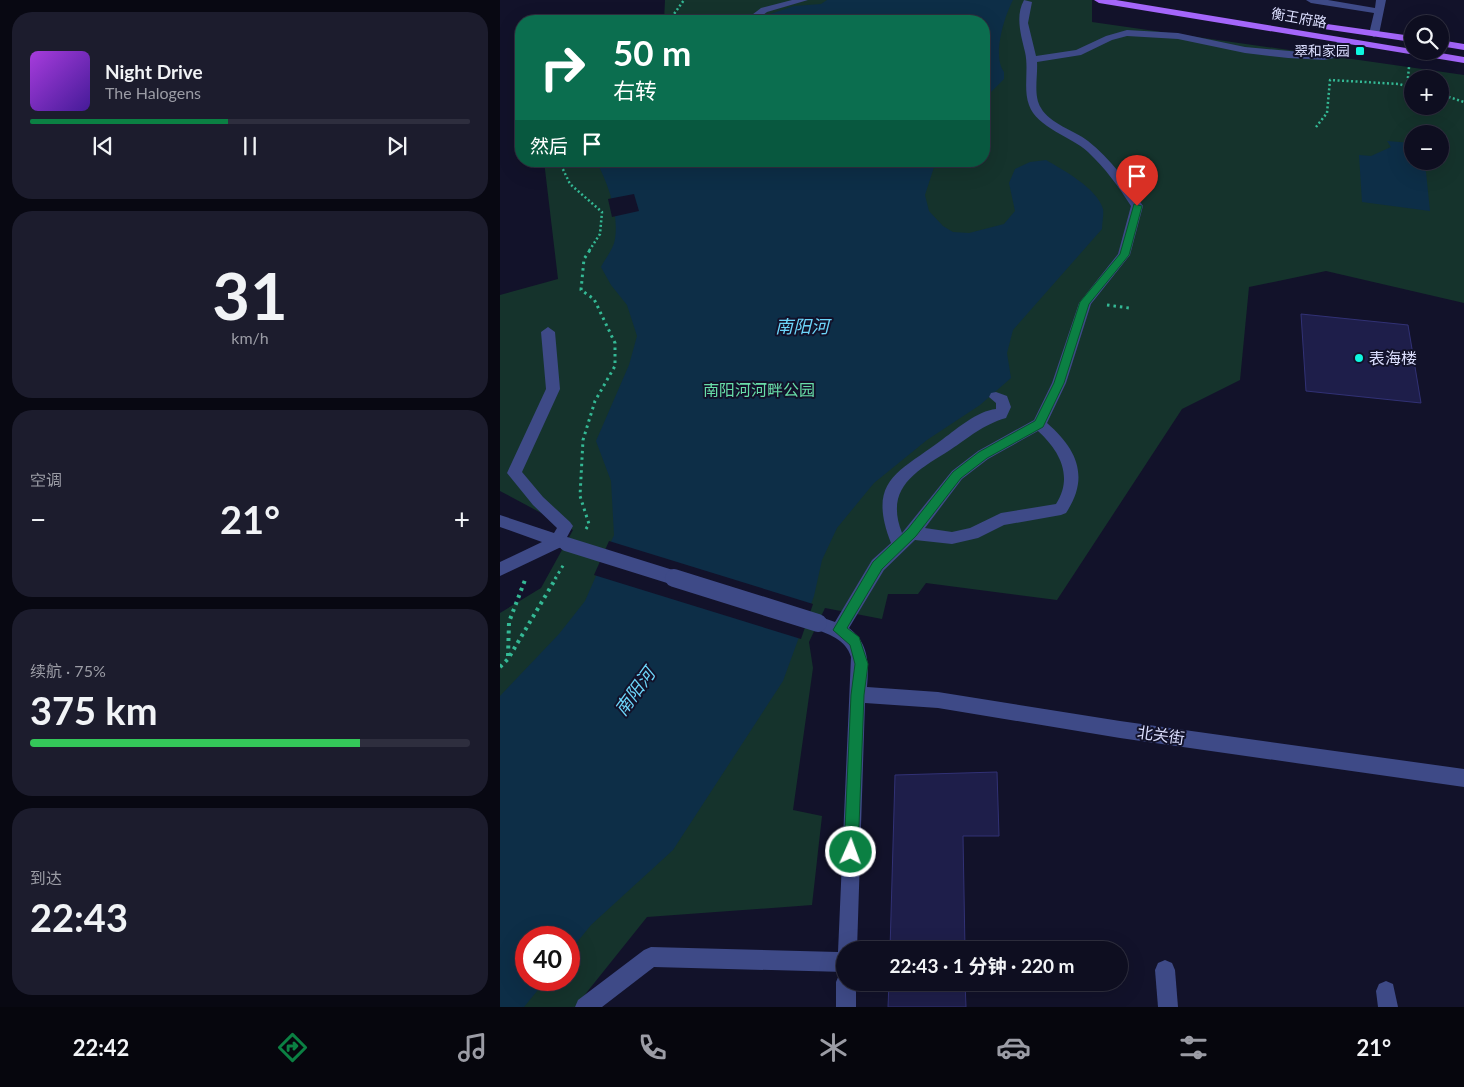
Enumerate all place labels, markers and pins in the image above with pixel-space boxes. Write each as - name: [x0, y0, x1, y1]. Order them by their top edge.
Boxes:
- place label: 翠和家园: [1294, 42, 1350, 59]
- marker: 翠和家园: [1354, 45, 1366, 57]
- pin: [1116, 155, 1158, 206]
- place label: 表海楼: [1369, 348, 1417, 367]
- marker: 表海楼: [1353, 352, 1365, 364]

